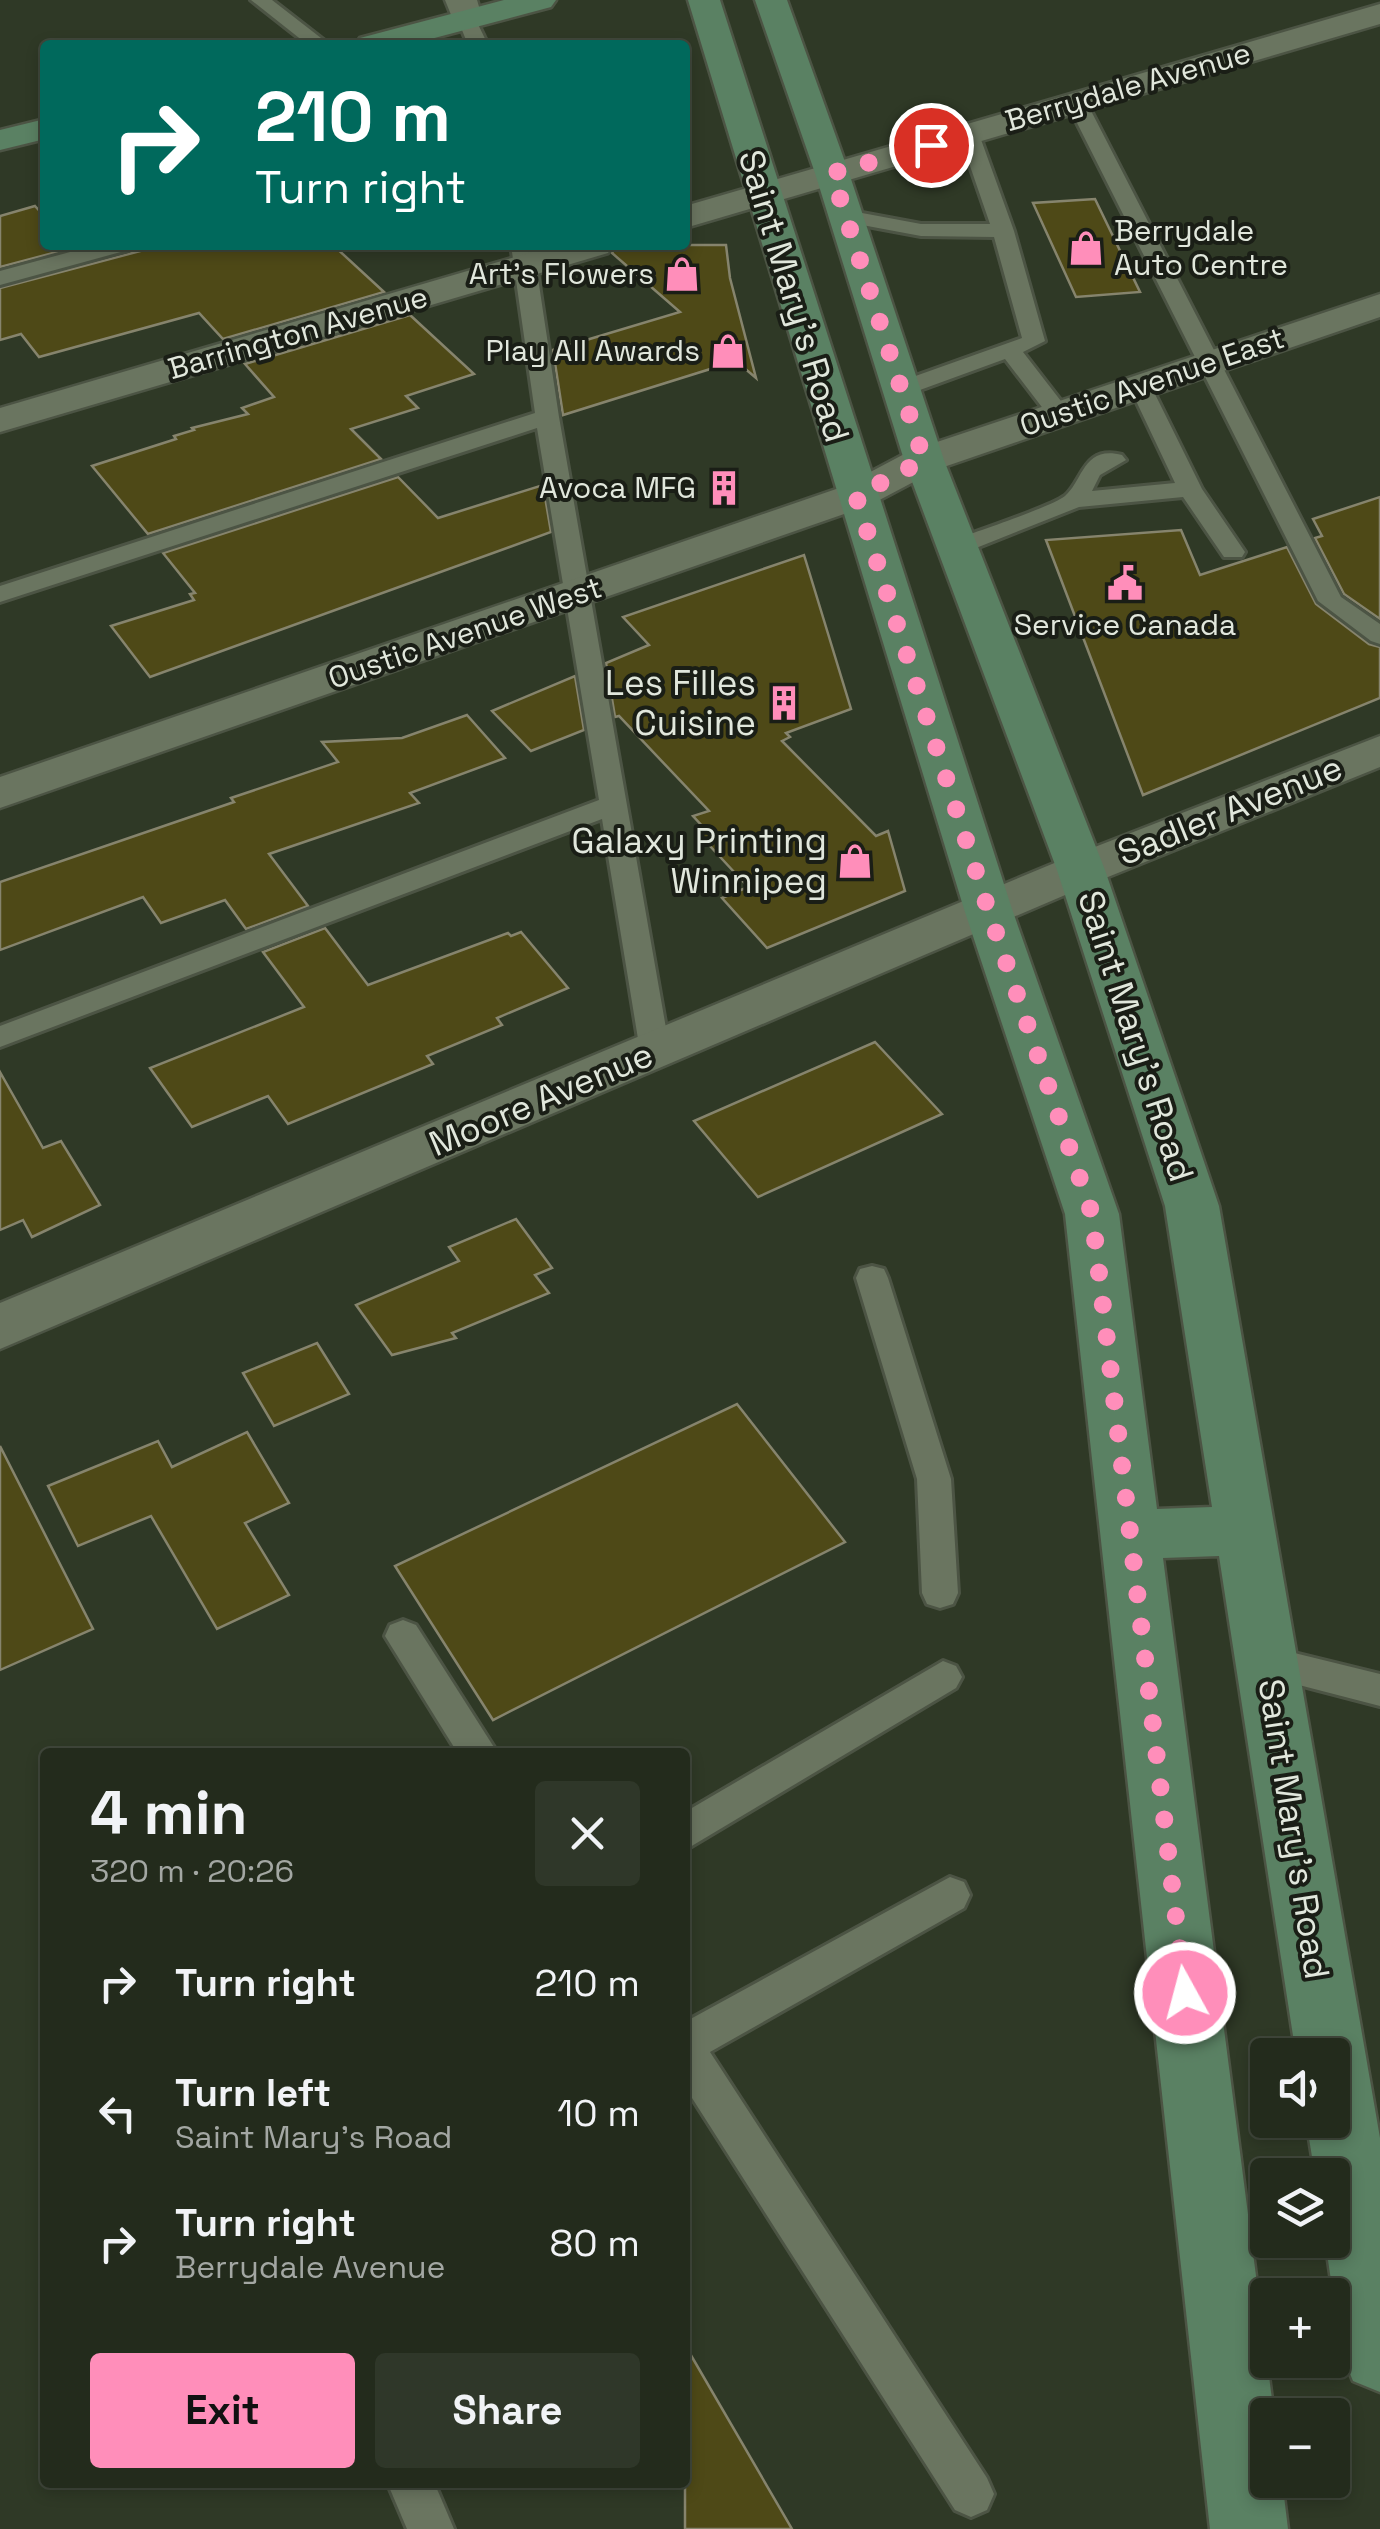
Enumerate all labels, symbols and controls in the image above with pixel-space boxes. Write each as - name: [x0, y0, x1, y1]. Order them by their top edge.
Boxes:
- street label: Berrydale Avenue: [1001, 33, 1255, 140]
- text: 210 m: [255, 72, 451, 161]
- icon: right: [90, 80, 220, 210]
- pin: [889, 103, 974, 188]
- icon: arrive: [904, 118, 959, 173]
- street label: Saint Mary’s Road: [729, 145, 859, 447]
- text: Turn right: [255, 159, 466, 216]
- place label: Berrydale Auto Centre: [1114, 211, 1288, 284]
- shop icon: Berrydale Auto Centre: [1067, 229, 1105, 267]
- place label: Art's Flowers: [469, 254, 654, 293]
- shop icon: Art's Flowers: [663, 255, 701, 293]
- street label: Barrington Avenue: [164, 277, 432, 388]
- street label: Oustic Avenue East: [1014, 318, 1289, 445]
- place label: Play All Awards: [486, 331, 700, 370]
- shop icon: Play All Awards: [709, 332, 747, 370]
- place label: Avoca MFG: [539, 468, 696, 507]
- building icon: Avoca MFG: [705, 469, 743, 507]
- public building icon: Service Canada: [1106, 564, 1144, 602]
- street label: Oustic Avenue West: [323, 567, 607, 698]
- place label: Service Canada: [1014, 605, 1236, 644]
- place label: Les Filles Cuisine: [605, 661, 756, 745]
- building icon: Les Filles Cuisine: [765, 684, 803, 722]
- street label: Sadler Avenue: [1111, 745, 1349, 875]
- place label: Galaxy Printing Winnipeg: [572, 819, 827, 903]
- shop icon: Galaxy Printing Winnipeg: [836, 842, 874, 880]
- street label: Saint Mary’s Road: [1068, 885, 1204, 1187]
- street label: Moore Avenue: [422, 1032, 660, 1166]
- street label: Saint Mary’s Road: [1249, 1676, 1339, 1982]
- text: 4 min: [90, 1775, 248, 1852]
- button: close: [535, 1781, 640, 1886]
- text: 320 m · 20:26: [90, 1851, 294, 1891]
- position arrow: [1133, 1941, 1237, 2045]
- icon: right: [90, 1956, 145, 2011]
- text: Turn right: [175, 1959, 356, 2007]
- text: 210 m: [534, 1959, 640, 2007]
- map controls: [1250, 2038, 1350, 2498]
- button: sound: [1250, 2038, 1350, 2138]
- text: Turn left: [175, 2069, 331, 2117]
- icon: left: [90, 2086, 145, 2141]
- text: 10 m: [557, 2089, 640, 2137]
- text: Saint Mary’s Road: [175, 2117, 452, 2157]
- button: layers: [1250, 2158, 1350, 2258]
- text: Turn right: [175, 2199, 356, 2247]
- icon: right: [90, 2216, 145, 2271]
- text: 80 m: [550, 2219, 640, 2267]
- text: Berrydale Avenue: [175, 2247, 445, 2287]
- button: +: [1250, 2278, 1350, 2378]
- button: Exit: [90, 2353, 355, 2468]
- button: Share: [375, 2353, 640, 2468]
- button: −: [1250, 2398, 1350, 2498]

